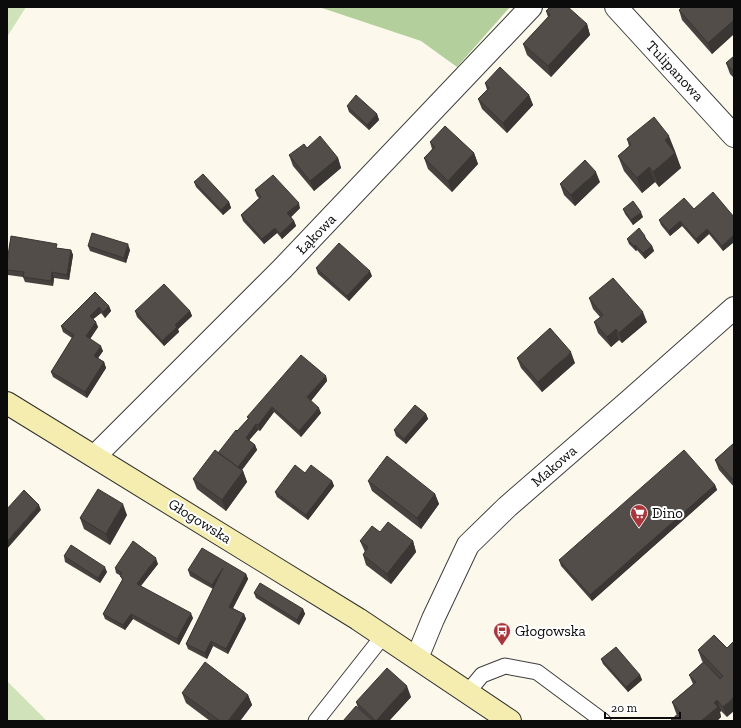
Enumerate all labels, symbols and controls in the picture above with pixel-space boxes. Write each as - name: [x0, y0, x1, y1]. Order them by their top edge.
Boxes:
- street label: Tulipanowa: [642, 37, 708, 105]
- street label: Łąkowa: [292, 210, 340, 258]
- street label: Makowa: [528, 441, 580, 491]
- street label: Głogowska: [165, 495, 235, 547]
- supermarket icon: Dino: [629, 503, 649, 528]
- place label: Dino: [652, 504, 683, 522]
- bus stop icon: Głogowska: [492, 621, 512, 646]
- place label: Głogowska: [515, 622, 586, 640]
- scale bar: [605, 694, 680, 720]
- text: 20 m: [611, 701, 638, 715]

